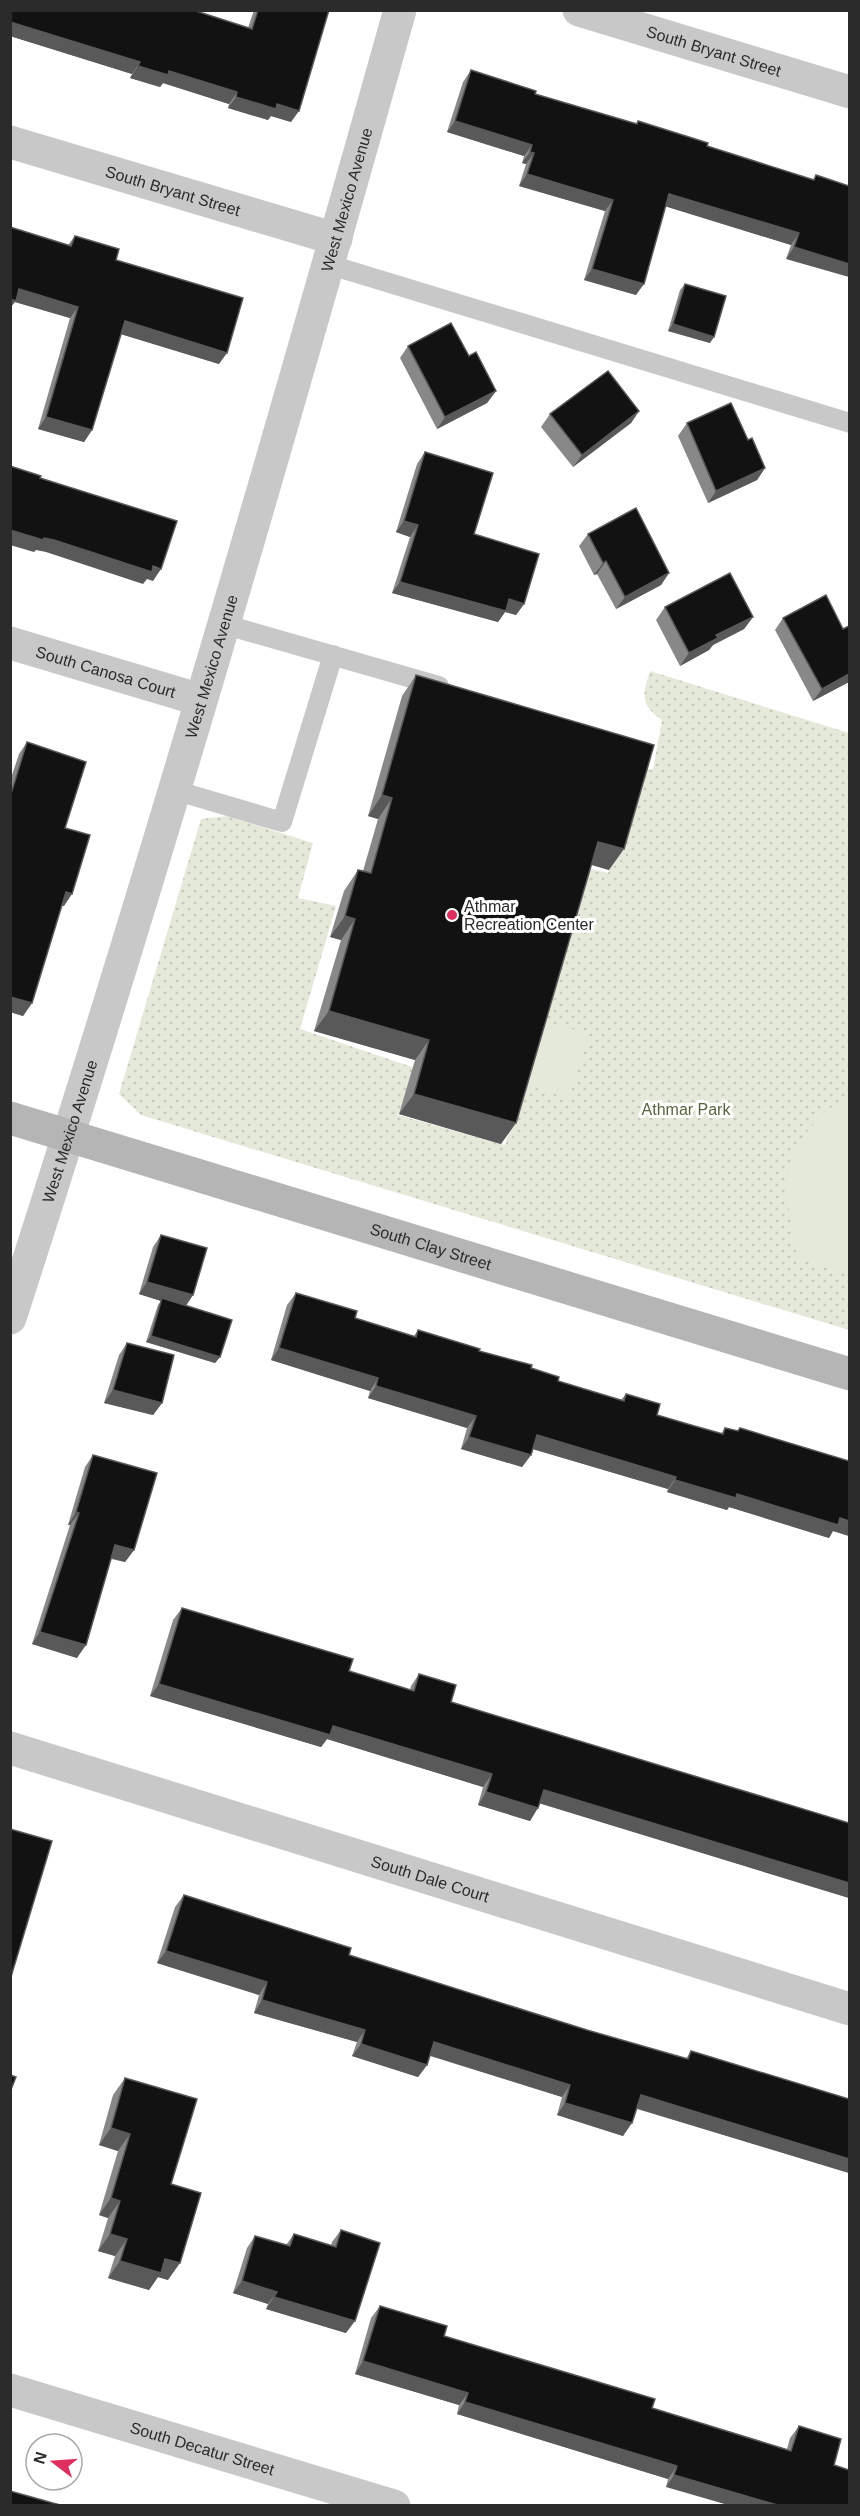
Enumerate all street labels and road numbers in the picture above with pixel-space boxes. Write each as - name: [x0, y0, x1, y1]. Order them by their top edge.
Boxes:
- street label: South Bryant Street: [644, 23, 784, 80]
- street label: West Mexico Avenue: [318, 126, 375, 274]
- street label: South Bryant Street: [103, 163, 243, 219]
- street label: West Mexico Avenue: [182, 593, 241, 740]
- street label: South Canosa Court: [34, 643, 178, 701]
- street label: West Mexico Avenue: [40, 1058, 100, 1205]
- street label: South Clay Street: [368, 1220, 494, 1273]
- street label: South Dale Court: [369, 1853, 492, 1906]
- street label: South Decatur Street: [128, 2419, 277, 2479]

